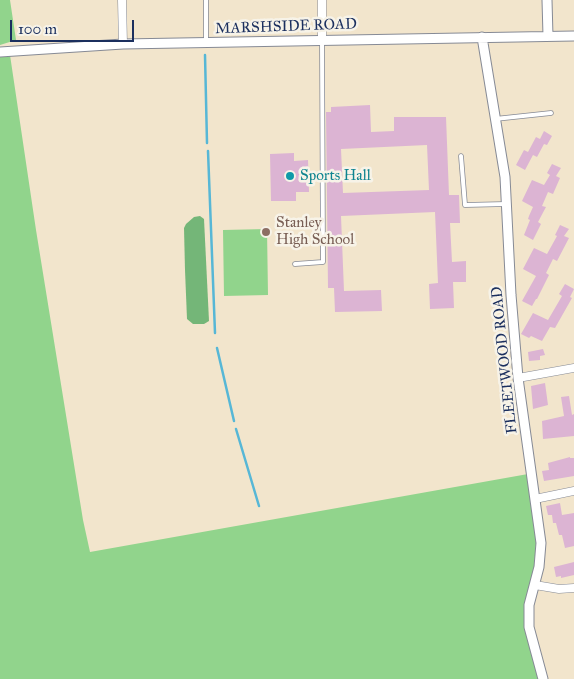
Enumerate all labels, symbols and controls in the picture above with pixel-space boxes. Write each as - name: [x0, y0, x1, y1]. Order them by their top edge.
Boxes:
- scale bar: [12, 10, 136, 42]
- street label: MARSHSIDE ROAD: [215, 16, 357, 38]
- text: 100 m: [18, 20, 57, 38]
- place label: Sports Hall: [300, 167, 371, 185]
- marker: Sports Hall: [284, 170, 296, 182]
- place label: Stanley High School: [276, 214, 354, 249]
- marker: Stanley High School: [260, 226, 272, 238]
- street label: FLEETWOOD ROAD: [488, 285, 522, 435]

